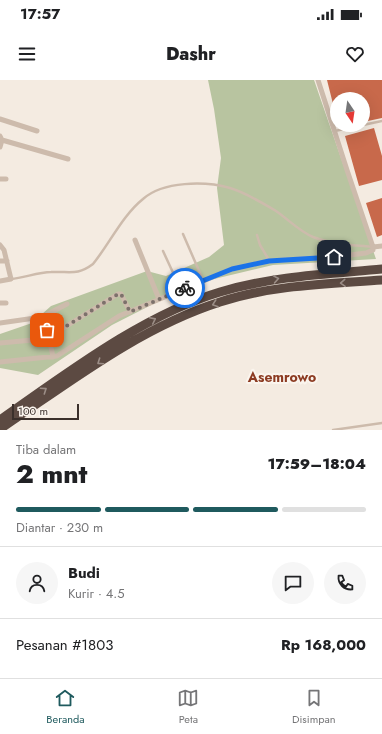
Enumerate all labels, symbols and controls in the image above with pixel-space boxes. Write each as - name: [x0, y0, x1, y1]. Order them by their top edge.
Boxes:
- text: 17:57: [20, 3, 60, 25]
- text: Dashr: [166, 41, 216, 67]
- icon: menu: [16, 43, 38, 65]
- icon: heart: [344, 43, 366, 65]
- north arrow: [330, 92, 370, 132]
- map controls: [330, 92, 370, 132]
- pin: [317, 240, 351, 274]
- icon: home: [323, 246, 345, 268]
- courier: [165, 268, 205, 308]
- one-way arrow: [273, 275, 279, 284]
- icon: bike: [174, 277, 196, 299]
- one-way arrow: [340, 278, 346, 287]
- one-way arrow: [212, 299, 219, 307]
- pin: [30, 313, 64, 347]
- one-way arrow: [149, 317, 156, 325]
- icon: bag: [36, 319, 58, 341]
- one-way arrow: [97, 357, 104, 364]
- district label: Asemrowo: [247, 367, 316, 387]
- one-way arrow: [39, 388, 46, 395]
- scale bar: [12, 402, 79, 421]
- text: 100 m: [18, 403, 48, 419]
- text: Tiba dalam: [16, 440, 76, 459]
- text: 17:59–18:04: [268, 453, 366, 475]
- text: 2 mnt: [16, 455, 87, 493]
- text: Diantar · 230 m: [16, 518, 103, 537]
- button: person: [16, 562, 58, 604]
- text: Budi: [68, 562, 100, 584]
- button: chat: [272, 562, 314, 604]
- button: phone: [324, 562, 366, 604]
- text: Kurir · 4.5: [68, 584, 125, 603]
- text: Pesanan #1803: [16, 634, 113, 656]
- text: Rp 168,000: [281, 634, 366, 656]
- tab: Beranda: [46, 687, 85, 727]
- tab: Peta: [177, 687, 199, 727]
- tab: Disimpan: [292, 687, 336, 727]

